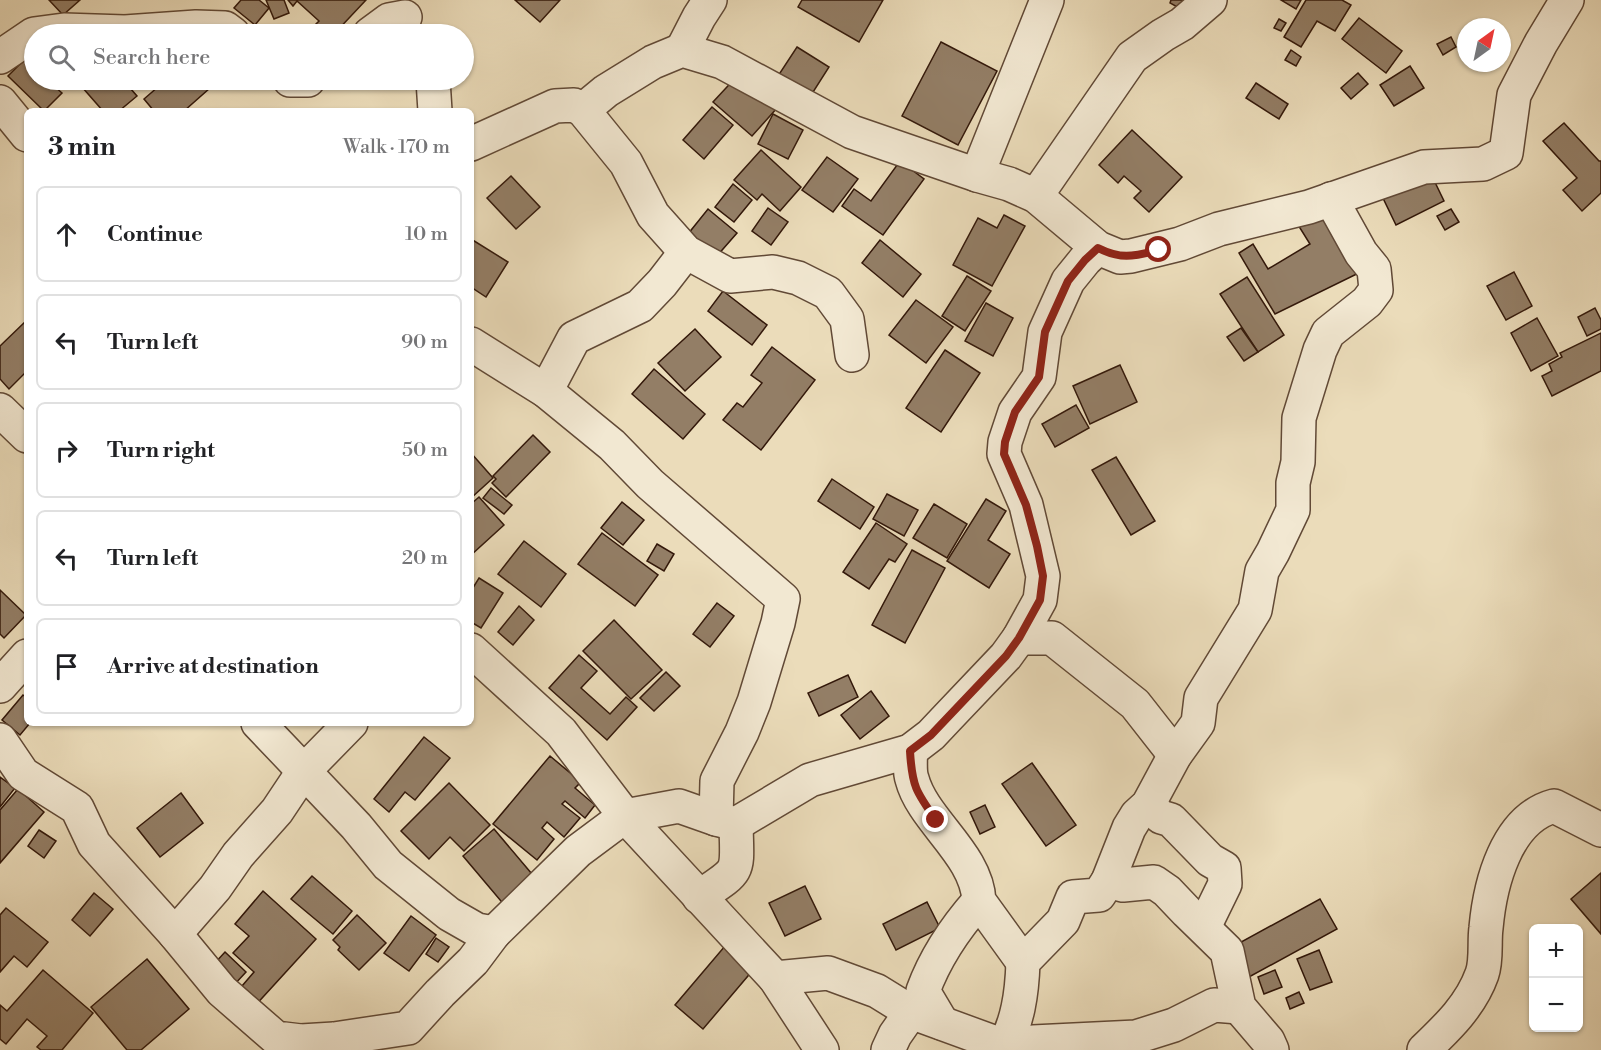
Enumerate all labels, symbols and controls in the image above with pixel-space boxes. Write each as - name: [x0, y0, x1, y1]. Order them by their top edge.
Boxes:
- north arrow: [1457, 18, 1511, 72]
- search box: [24, 24, 474, 90]
- icon: search: [45, 41, 78, 74]
- text: Search here: [93, 44, 210, 71]
- text: 3 min: [48, 131, 116, 163]
- text: Walk · 170 m: [343, 135, 450, 160]
- icon: ahead: [50, 218, 83, 251]
- text: Continue: [107, 221, 203, 248]
- text: 10 m: [405, 222, 448, 247]
- route start: [1145, 236, 1171, 262]
- icon: left: [50, 326, 83, 359]
- text: Turn left: [107, 329, 198, 356]
- text: 90 m: [401, 330, 448, 355]
- icon: right: [50, 434, 83, 467]
- text: Turn right: [107, 437, 215, 464]
- text: 50 m: [402, 438, 448, 463]
- icon: left: [50, 542, 83, 575]
- text: Turn left: [107, 545, 198, 572]
- text: 20 m: [402, 546, 448, 571]
- icon: arrive: [50, 650, 83, 683]
- text: Arrive at destination: [107, 653, 319, 680]
- route end: [922, 806, 948, 832]
- map controls: [1529, 924, 1583, 1032]
- button: +: [1529, 924, 1583, 978]
- button: −: [1529, 978, 1583, 1032]

